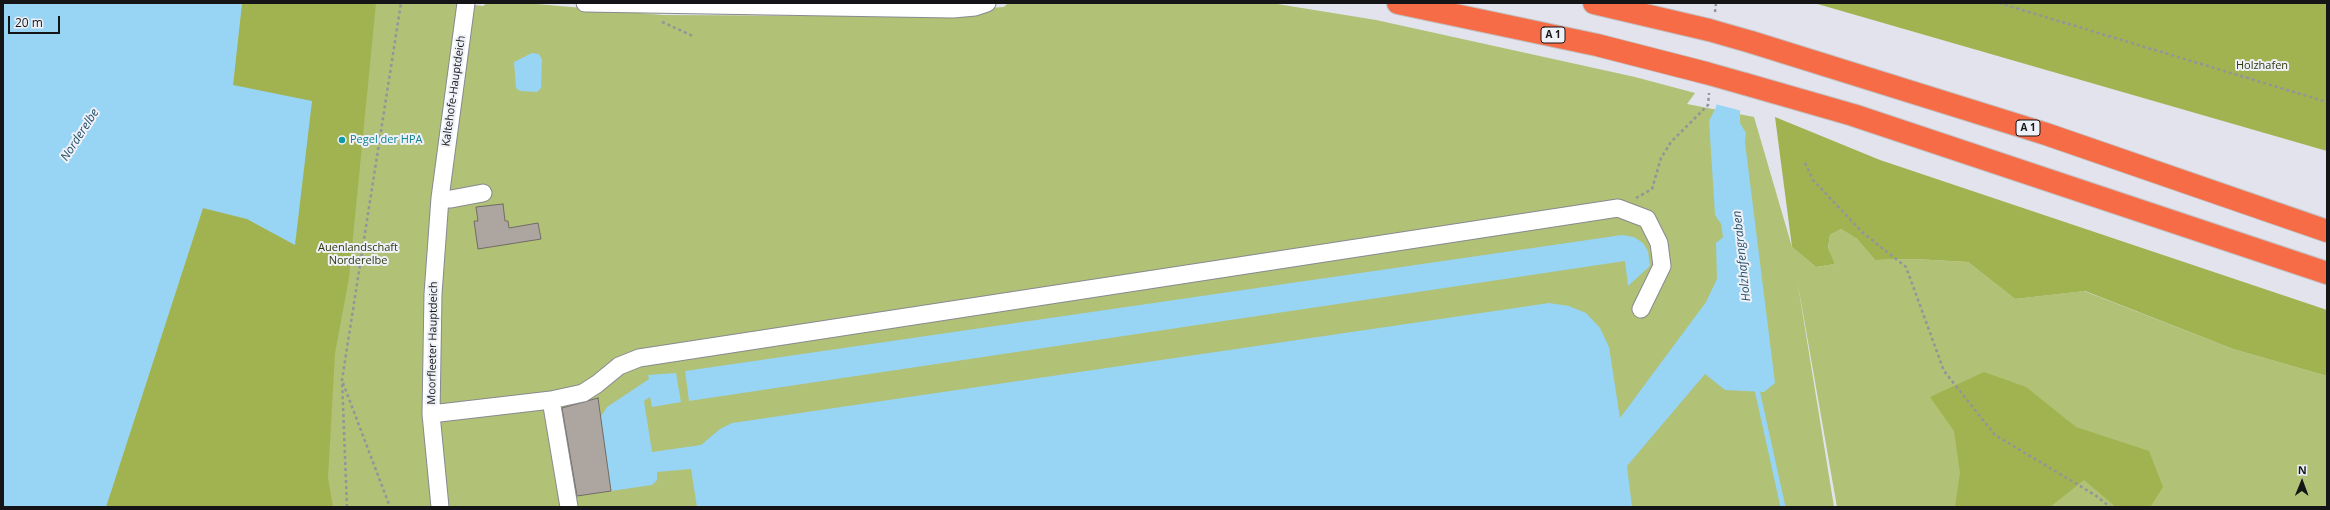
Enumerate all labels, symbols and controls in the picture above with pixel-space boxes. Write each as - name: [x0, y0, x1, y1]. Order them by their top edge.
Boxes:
- scale bar: [10, 8, 62, 34]
- text: 20 m: [15, 14, 43, 31]
- road number: A 1: [1541, 27, 1565, 43]
- street label: Kaltehofe-Hauptdeich: [440, 35, 468, 147]
- park label: Holzhafen: [2236, 59, 2288, 73]
- water label: Norderelbe: [58, 106, 102, 164]
- road number: A 1: [2016, 120, 2040, 136]
- place label: Pegel der HPA: [350, 133, 423, 147]
- marker: Pegel der HPA: [337, 135, 347, 145]
- water label: Holzhafengraben: [1730, 210, 1754, 302]
- park label: Auenlandschaft Norderelbe: [318, 241, 398, 267]
- street label: Moorfleeter Hauptdeich: [425, 281, 441, 405]
- north arrow: [2282, 462, 2322, 502]
- text: N: [2298, 462, 2307, 477]

